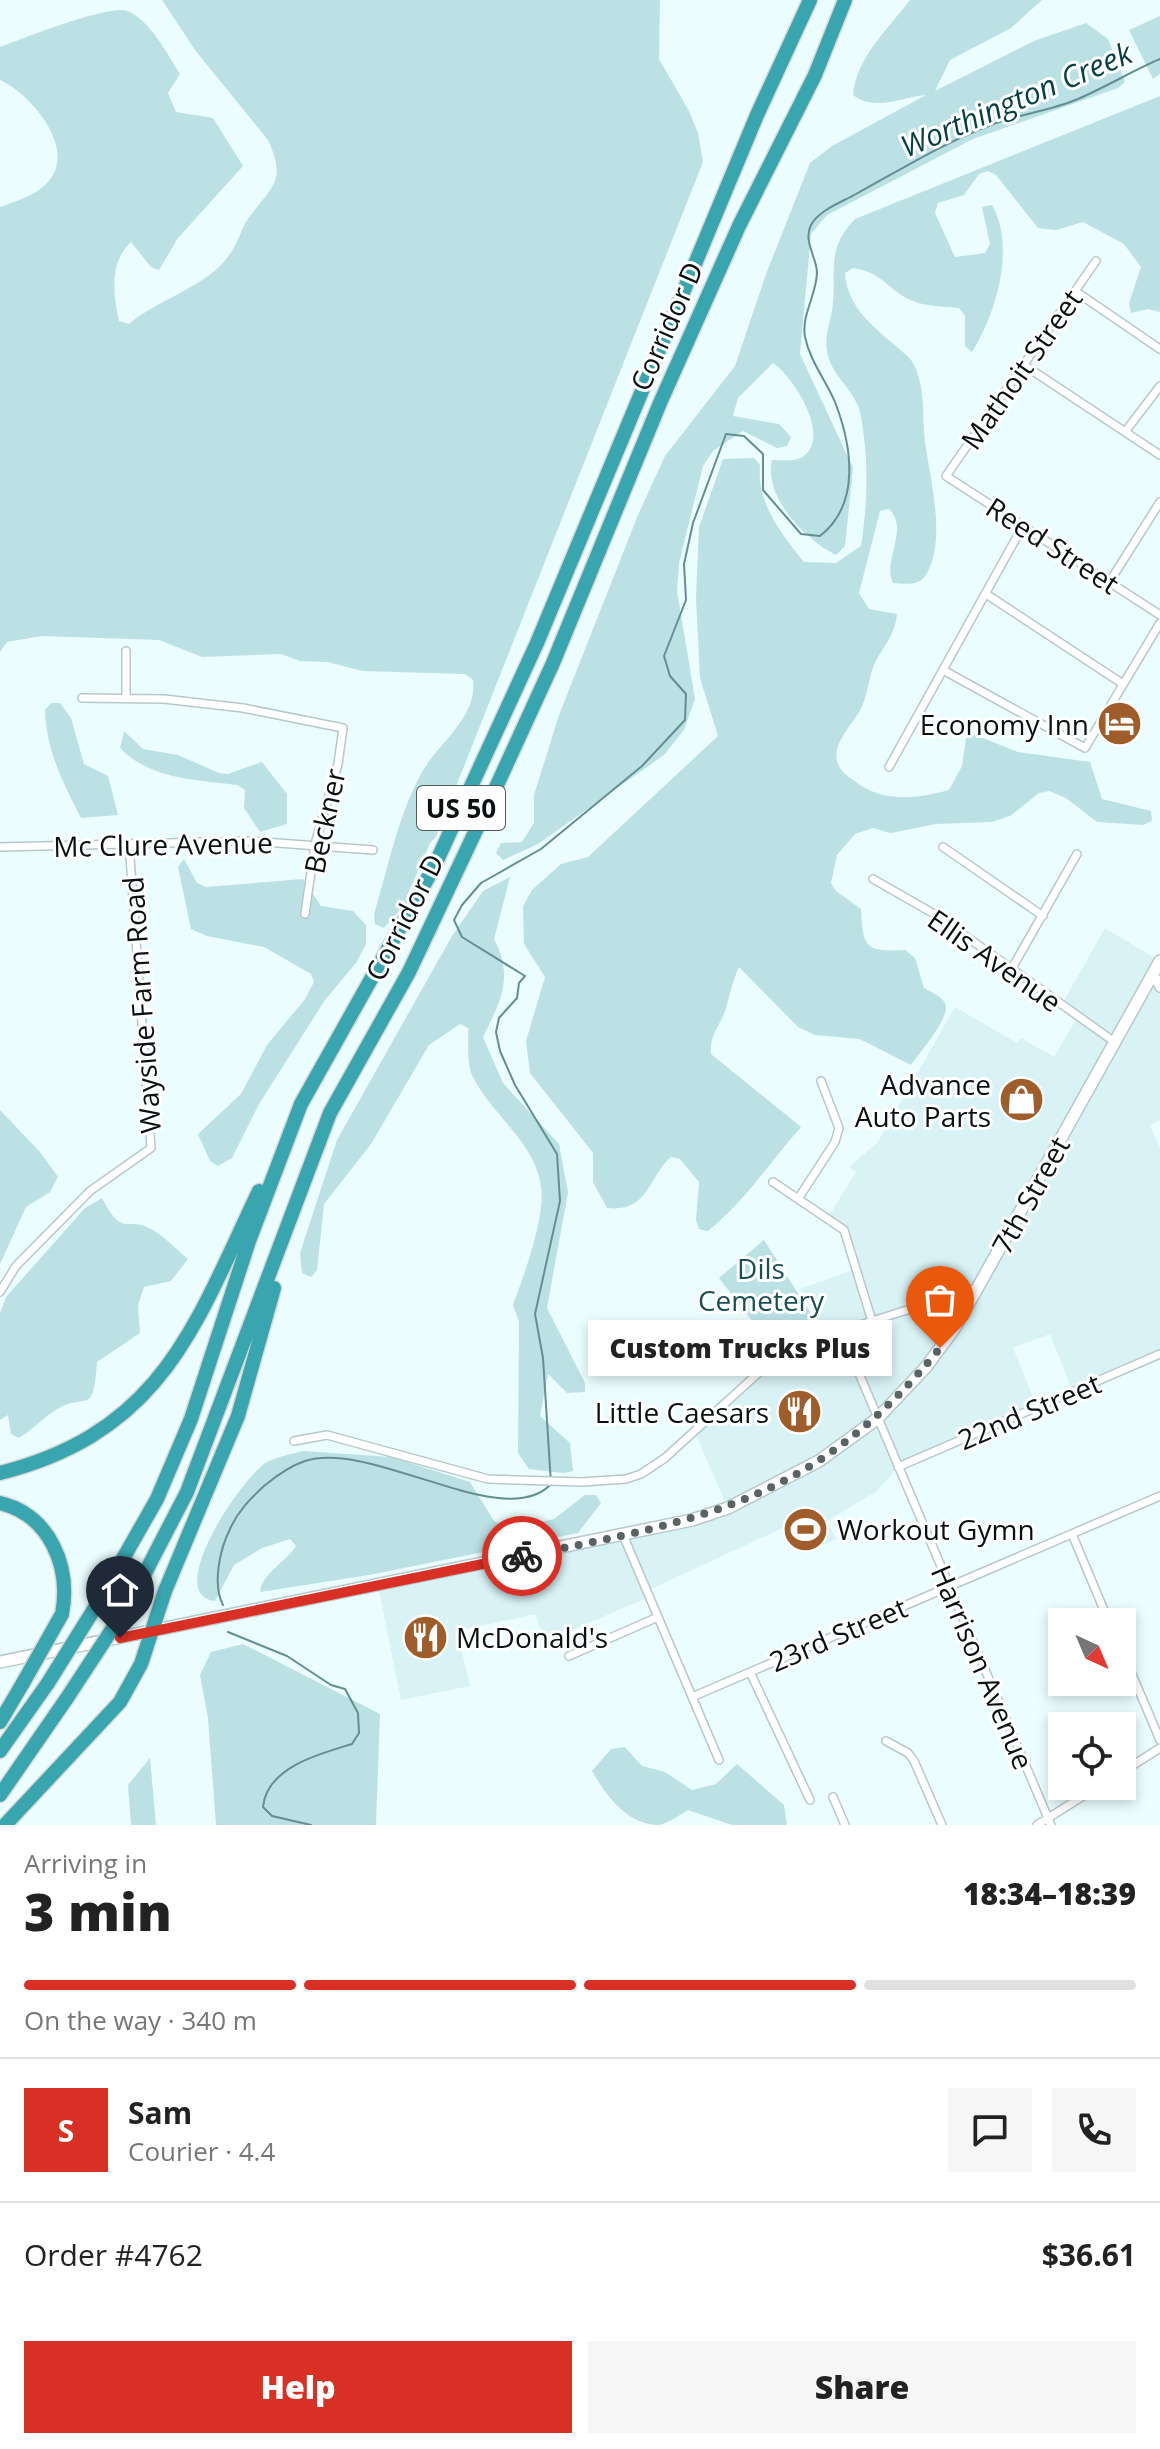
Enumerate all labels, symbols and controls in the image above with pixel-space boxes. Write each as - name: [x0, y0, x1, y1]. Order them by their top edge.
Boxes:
- water label: Worthington Creek: [894, 31, 1139, 166]
- street label: Corridor D: [621, 255, 711, 397]
- street label: Mathoit Street: [952, 281, 1090, 457]
- street label: Reed Street: [979, 488, 1127, 602]
- hotel icon: Economy Inn: [1096, 700, 1144, 748]
- place label: Economy Inn: [920, 705, 1089, 743]
- street label: Beckner: [294, 765, 354, 877]
- road number: US 50: [417, 786, 505, 830]
- street label: Mc Clure Avenue: [53, 823, 273, 865]
- street label: Corridor D: [356, 847, 452, 987]
- street label: Wayside Farm Road: [113, 875, 169, 1135]
- street label: Ellis Avenue: [921, 900, 1069, 1020]
- place label: Advance Auto Parts: [855, 1065, 991, 1135]
- shop icon: Advance Auto Parts: [998, 1076, 1046, 1124]
- street label: 7th Street: [982, 1130, 1078, 1260]
- park label: Dils Cemetery: [698, 1249, 825, 1319]
- pin: [906, 1266, 974, 1348]
- icon: bag: [918, 1278, 962, 1322]
- callout: Custom Trucks Plus: [588, 1320, 892, 1376]
- text: Custom Trucks Plus: [609, 1330, 871, 1366]
- street label: 22nd Street: [952, 1364, 1106, 1458]
- restaurant icon: Little Caesars: [776, 1388, 824, 1436]
- place label: Little Caesars: [595, 1393, 769, 1431]
- sports icon: Workout Gymn: [782, 1505, 830, 1553]
- place label: Workout Gymn: [837, 1510, 1035, 1548]
- courier: [482, 1516, 562, 1596]
- icon: bike: [500, 1534, 544, 1578]
- pin: [86, 1556, 154, 1638]
- street label: Harrison Avenue: [923, 1559, 1043, 1775]
- icon: home: [98, 1568, 142, 1612]
- street label: 23rd Street: [763, 1588, 913, 1680]
- north arrow: [1048, 1608, 1136, 1696]
- map controls: [1048, 1608, 1136, 1800]
- restaurant icon: McDonald's: [401, 1613, 449, 1661]
- place label: McDonald's: [456, 1618, 608, 1656]
- button: locate: [1048, 1712, 1136, 1800]
- text: Arriving in: [24, 1845, 147, 1881]
- text: 18:34–18:39: [963, 1873, 1136, 1914]
- text: 3 min: [24, 1875, 172, 1946]
- text: On the way · 340 m: [24, 2002, 257, 2038]
- button: chat: [948, 2088, 1032, 2172]
- button: phone: [1052, 2088, 1136, 2172]
- text: Sam: [128, 2092, 192, 2133]
- text: S: [58, 2110, 74, 2151]
- text: Courier · 4.4: [128, 2133, 275, 2169]
- text: Order #4762: [24, 2234, 203, 2275]
- text: $36.61: [1042, 2234, 1136, 2275]
- button: Help: [24, 2341, 572, 2433]
- button: Share: [588, 2341, 1136, 2433]

